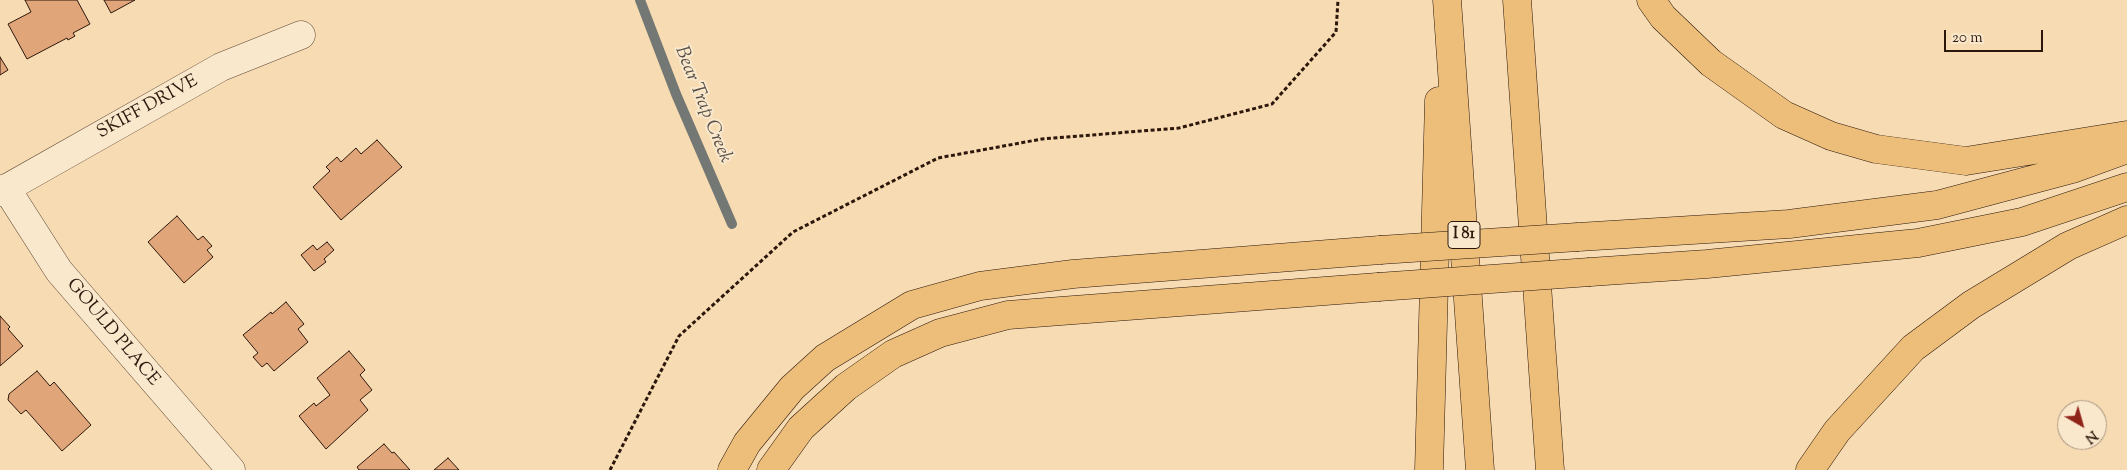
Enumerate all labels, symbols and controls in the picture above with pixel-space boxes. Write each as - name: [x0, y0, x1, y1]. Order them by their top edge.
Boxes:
- scale bar: [1947, 20, 2046, 52]
- text: 20 m: [1952, 28, 1983, 49]
- water label: Bear Trap Creek: [668, 43, 736, 167]
- street label: SKIFF DRIVE: [94, 71, 202, 145]
- road number: I 81: [1448, 222, 1480, 248]
- street label: GOULD PLACE: [61, 275, 163, 391]
- north arrow: [2057, 400, 2107, 450]
- text: N: [2080, 425, 2101, 447]

